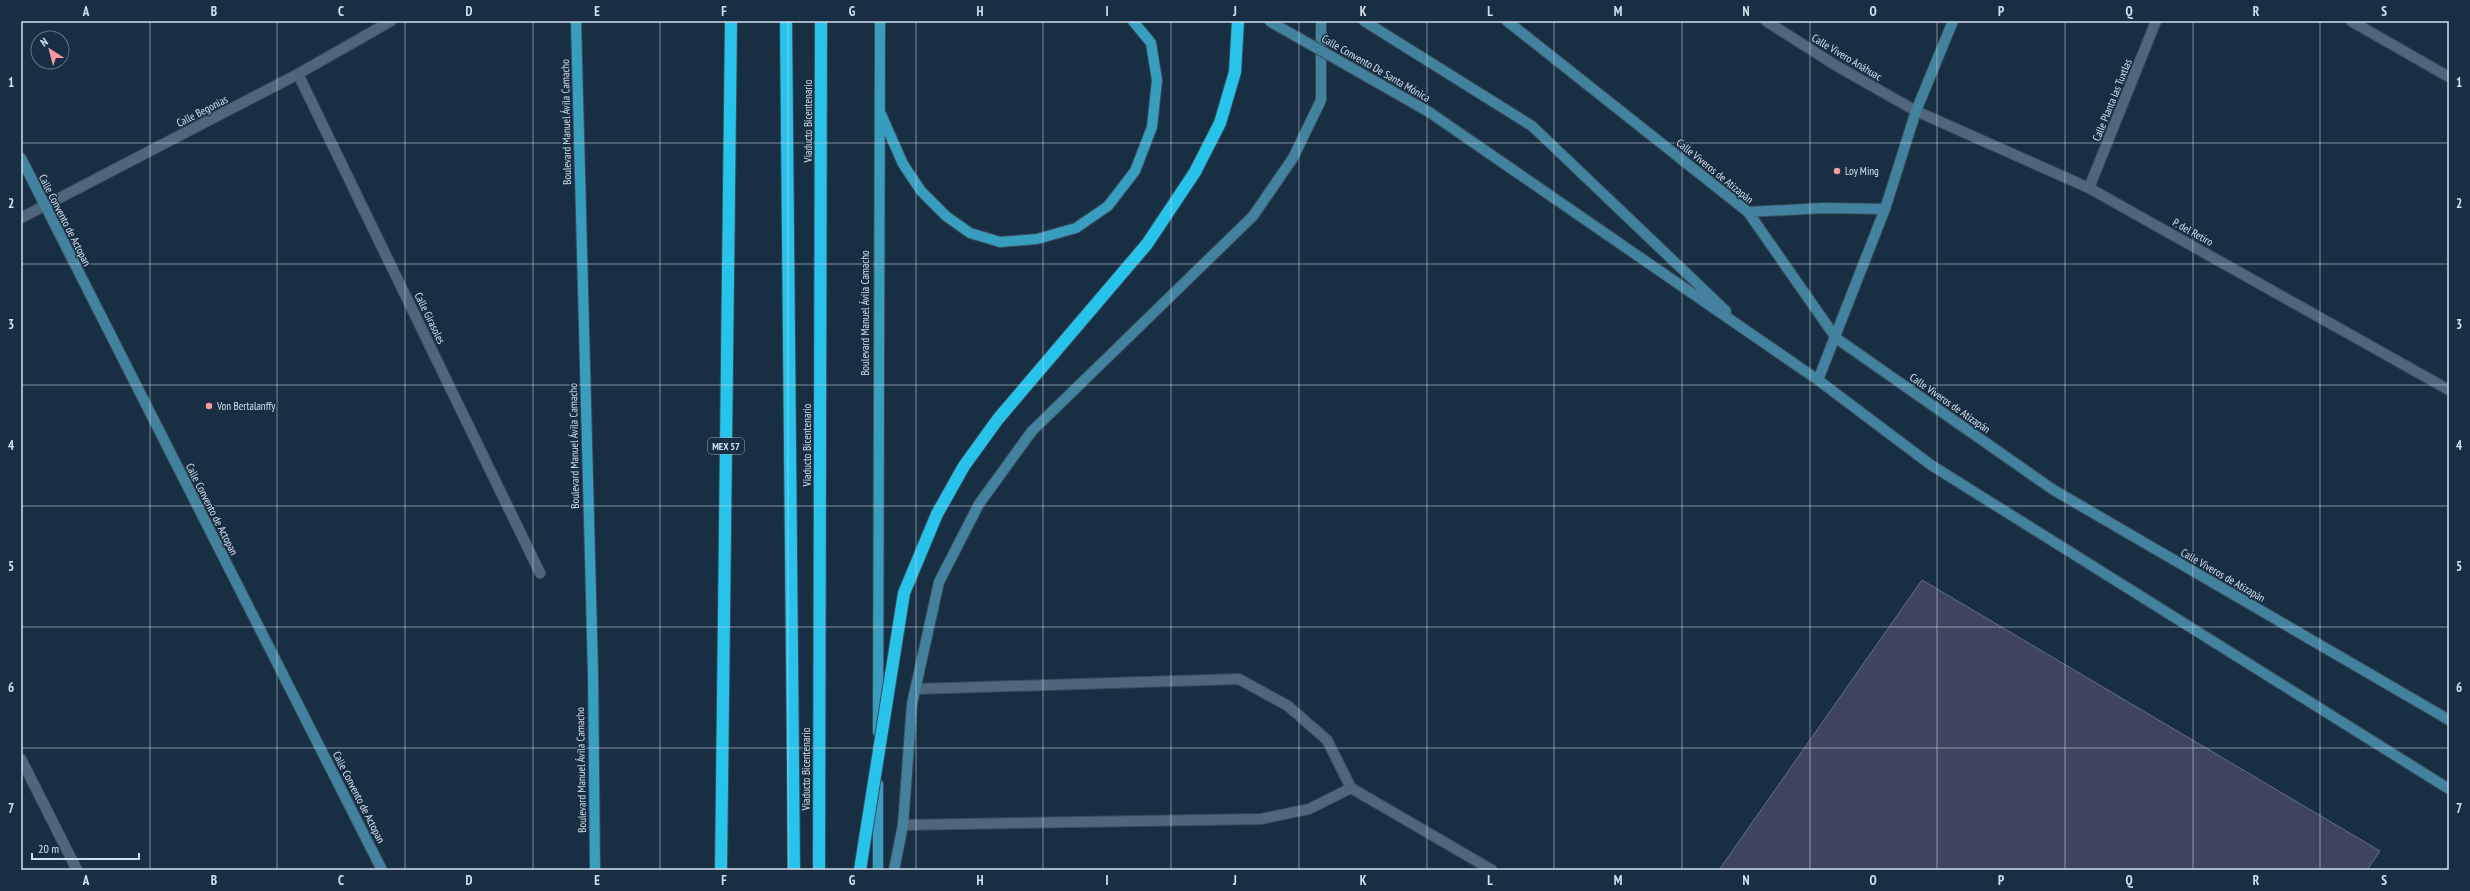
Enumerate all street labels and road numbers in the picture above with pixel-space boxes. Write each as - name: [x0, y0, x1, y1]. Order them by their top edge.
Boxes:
- street label: Calle Convento De Santa Mónica: [1319, 31, 1433, 105]
- street label: Calle Vivero Anáhuac: [1809, 31, 1885, 84]
- street label: Calle Planta las Tuxtlas: [2089, 57, 2135, 143]
- street label: Boulevard Manuel Ávila Camacho: [558, 59, 574, 185]
- street label: Viaducto Bicentenario: [801, 79, 815, 163]
- street label: Calle Begonias: [174, 92, 230, 130]
- street label: Calle Viveros de Atizapán: [1674, 136, 1757, 207]
- street label: Calle Convento de Actopan: [36, 172, 94, 268]
- street label: P. del Retiro: [2170, 215, 2216, 249]
- street label: Boulevard Manuel Ávila Camacho: [858, 250, 872, 376]
- street label: Calle Girasoles: [411, 290, 449, 346]
- street label: Calle Viveros de Atizapán: [1907, 370, 1993, 436]
- street label: Boulevard Manuel Ávila Camacho: [566, 383, 582, 509]
- street label: Viaducto Bicentenario: [800, 403, 814, 487]
- road number: MEX 57: [708, 438, 744, 454]
- street label: Calle Convento de Actopan: [183, 461, 241, 557]
- street label: Calle Viveros de Atizapán: [2178, 545, 2268, 605]
- street label: Boulevard Manuel Ávila Camacho: [573, 707, 589, 833]
- street label: Viaducto Bicentenario: [799, 727, 813, 811]
- street label: Calle Convento de Actopan: [330, 749, 388, 845]

